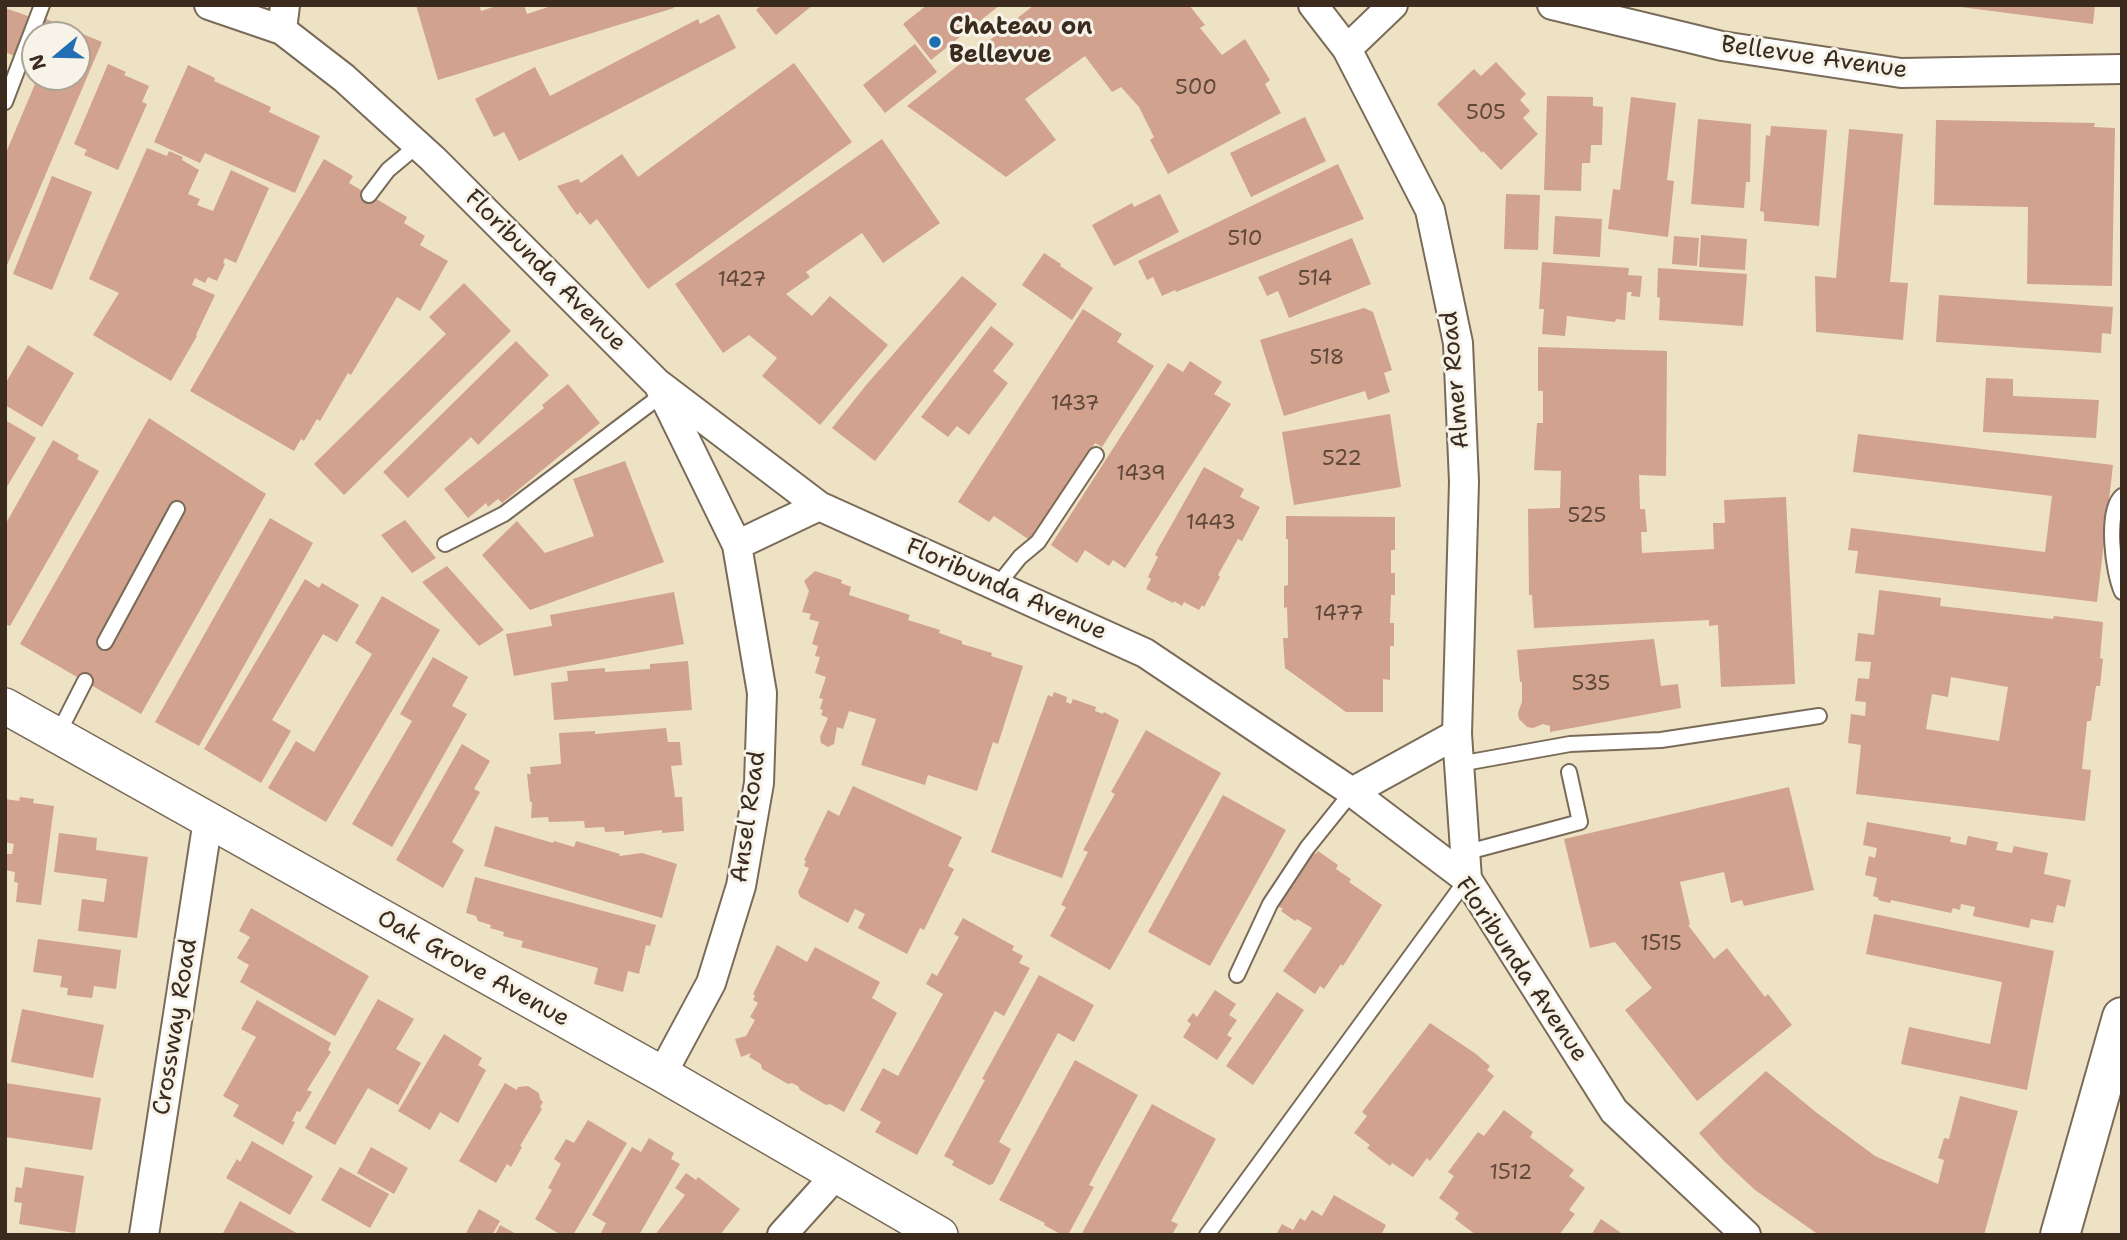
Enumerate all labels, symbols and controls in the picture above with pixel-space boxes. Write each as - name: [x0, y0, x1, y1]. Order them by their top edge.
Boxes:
- place label: Chateau on Bellevue: [949, 14, 1092, 70]
- north arrow: [21, 21, 91, 91]
- street label: Bellevue Avenue: [1719, 31, 1909, 85]
- marker: Chateau on Bellevue: [927, 34, 943, 50]
- text: N: [23, 51, 52, 74]
- house number: 500: [1175, 76, 1217, 102]
- house number: 505: [1466, 101, 1506, 127]
- street label: Floribunda Avenue: [458, 184, 632, 358]
- house number: 510: [1228, 227, 1262, 253]
- house number: 514: [1298, 267, 1332, 293]
- house number: 1427: [718, 268, 766, 294]
- street label: Almer Road: [1436, 310, 1476, 450]
- house number: 518: [1309, 346, 1345, 372]
- house number: 1437: [1051, 392, 1099, 418]
- house number: 522: [1322, 447, 1362, 473]
- house number: 1439: [1116, 462, 1166, 488]
- house number: 525: [1568, 504, 1606, 530]
- house number: 1443: [1186, 511, 1236, 537]
- street label: Floribunda Avenue: [901, 533, 1111, 647]
- house number: 1477: [1314, 602, 1364, 628]
- house number: 535: [1572, 672, 1610, 698]
- street label: Ansel Road: [726, 749, 772, 885]
- street label: Floribunda Avenue: [1448, 872, 1594, 1068]
- street label: Oak Grove Avenue: [372, 904, 574, 1034]
- house number: 1515: [1640, 932, 1682, 958]
- street label: Crossway Road: [148, 937, 204, 1117]
- house number: 1512: [1490, 1161, 1532, 1187]

